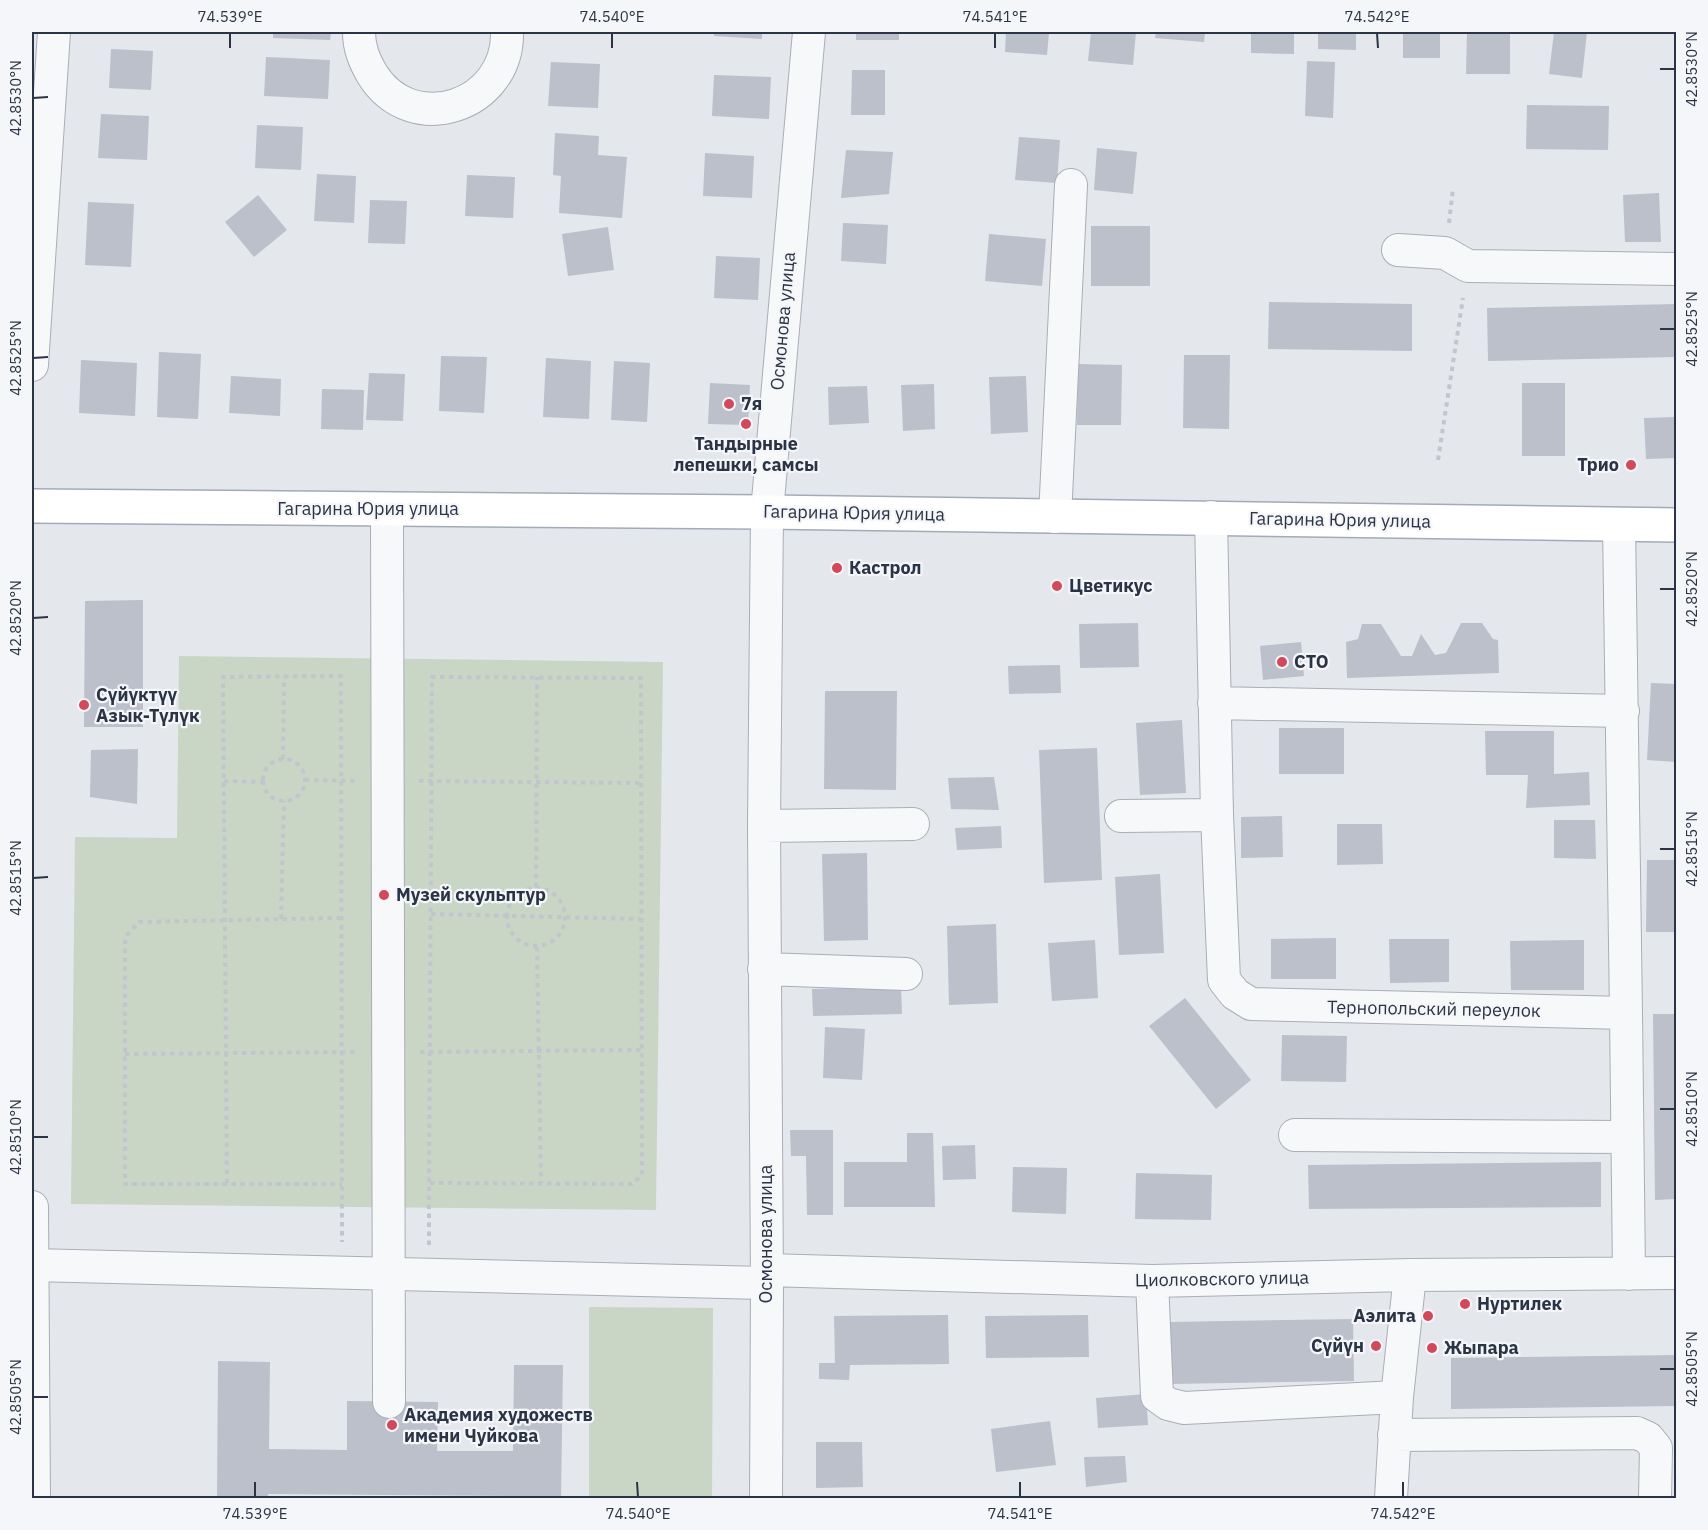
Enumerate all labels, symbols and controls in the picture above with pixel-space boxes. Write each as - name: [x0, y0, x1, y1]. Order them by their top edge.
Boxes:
- text: 74.539°E: [198, 7, 262, 26]
- text: 74.540°E: [580, 7, 644, 26]
- text: 74.541°E: [963, 7, 1027, 26]
- text: 74.542°E: [1345, 7, 1409, 26]
- text: 42.8530°N: [1682, 31, 1701, 107]
- text: 42.8530°N: [6, 60, 25, 136]
- street label: Осмонова улица: [765, 250, 800, 391]
- text: 42.8525°N: [1682, 291, 1701, 367]
- text: 42.8525°N: [6, 320, 25, 396]
- place label: 7я: [741, 392, 762, 415]
- marker: 7я: [722, 397, 736, 411]
- marker: Тандырные лепешки, самсы: [739, 417, 753, 431]
- place label: Тандырные лепешки, самсы: [673, 432, 819, 476]
- place label: Трио: [1577, 453, 1619, 476]
- marker: Трио: [1624, 458, 1638, 472]
- street label: Гагарина Юрия улица: [277, 497, 459, 520]
- street label: Гагарина Юрия улица: [763, 499, 945, 526]
- street label: Гагарина Юрия улица: [1249, 506, 1431, 533]
- text: 42.8520°N: [1682, 551, 1701, 627]
- place label: Кастрол: [849, 556, 922, 579]
- marker: Кастрол: [830, 561, 844, 575]
- place label: Цветикус: [1069, 574, 1153, 597]
- marker: Цветикус: [1050, 579, 1064, 593]
- text: 42.8520°N: [6, 580, 25, 656]
- place label: СТО: [1294, 650, 1329, 673]
- marker: СТО: [1275, 655, 1289, 669]
- place label: Сүйүктүү Азык-Түлүк: [96, 683, 200, 727]
- marker: Сүйүктүү Азык-Түлүк: [77, 698, 91, 712]
- text: 42.8515°N: [1682, 811, 1701, 887]
- text: 42.8515°N: [6, 840, 25, 916]
- place label: Музей скульптур: [396, 883, 546, 906]
- marker: Музей скульптур: [377, 888, 391, 902]
- street label: Тернопольский переулок: [1327, 995, 1541, 1022]
- text: 42.8510°N: [1682, 1071, 1701, 1147]
- text: 42.8510°N: [6, 1099, 25, 1175]
- street label: Осмонова улица: [754, 1164, 777, 1303]
- street label: Циолковского улица: [1135, 1265, 1310, 1292]
- place label: Нуртилек: [1477, 1292, 1562, 1315]
- marker: Нуртилек: [1458, 1297, 1472, 1311]
- place label: Аэлита: [1353, 1304, 1416, 1327]
- marker: Аэлита: [1421, 1309, 1435, 1323]
- text: 42.8505°N: [1682, 1331, 1701, 1407]
- place label: Сүйүн: [1311, 1334, 1364, 1357]
- place label: Жыпара: [1444, 1336, 1519, 1359]
- marker: Сүйүн: [1369, 1339, 1383, 1353]
- marker: Жыпара: [1425, 1341, 1439, 1355]
- text: 42.8505°N: [6, 1359, 25, 1435]
- place label: Академия художеств имени Чуйкова: [404, 1403, 593, 1447]
- marker: Академия художеств имени Чуйкова: [385, 1418, 399, 1432]
- text: 74.539°E: [223, 1504, 287, 1523]
- text: 74.540°E: [606, 1504, 670, 1523]
- text: 74.541°E: [988, 1504, 1052, 1523]
- text: 74.542°E: [1371, 1504, 1435, 1523]

